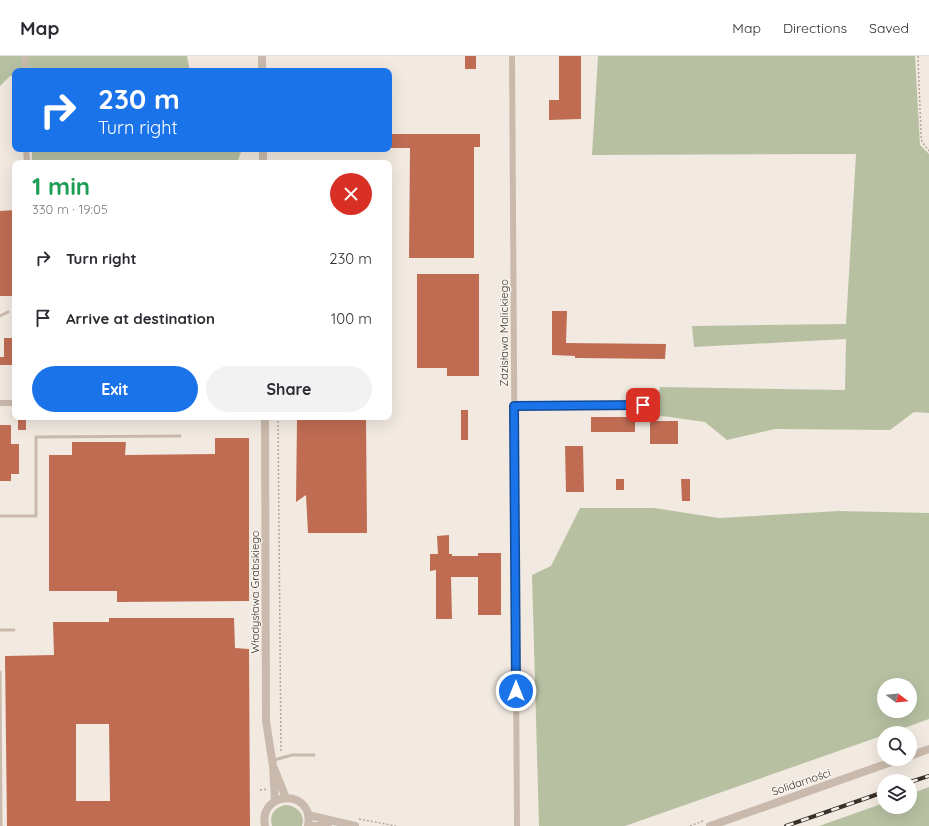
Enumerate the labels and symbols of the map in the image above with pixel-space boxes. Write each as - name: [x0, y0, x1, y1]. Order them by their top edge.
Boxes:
- street label: Zdzisława Malickiego: [497, 279, 511, 387]
- pin: [626, 388, 660, 422]
- street label: Władysława Grabskiego: [248, 530, 262, 653]
- position arrow: [495, 670, 537, 712]
- north arrow: [877, 678, 917, 718]
- street label: Solidarności: [770, 765, 832, 799]

